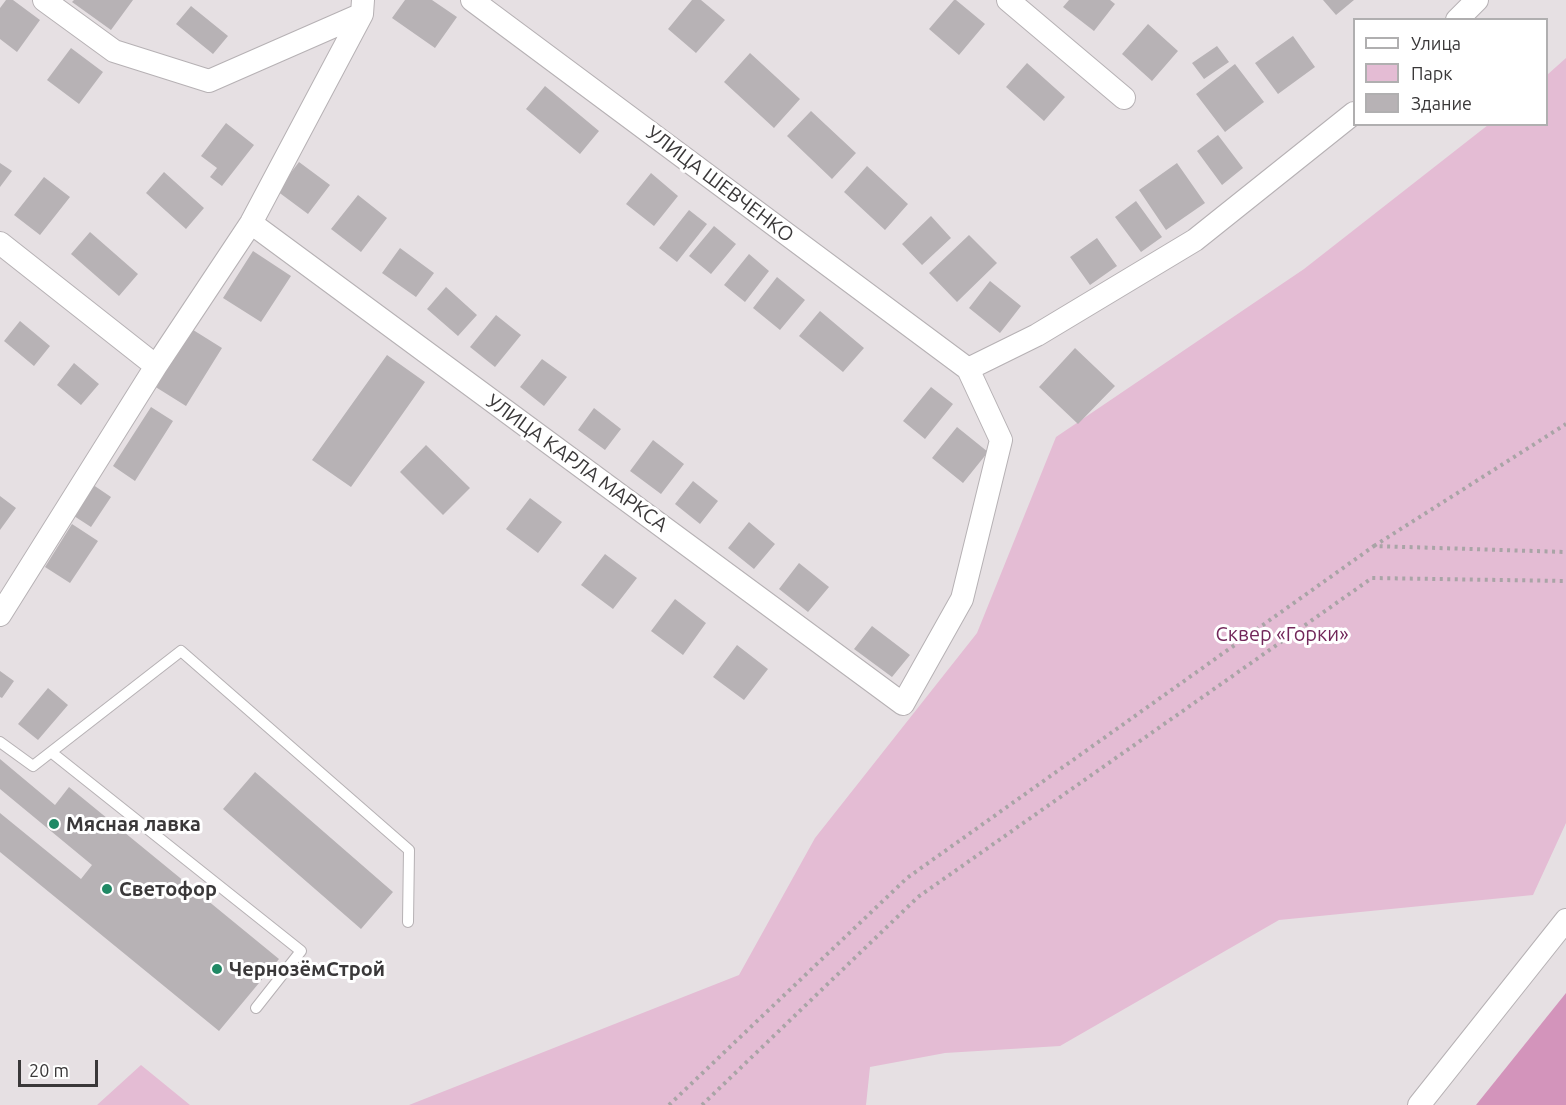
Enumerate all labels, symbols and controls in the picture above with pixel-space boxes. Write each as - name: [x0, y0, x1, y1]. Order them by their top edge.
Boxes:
- legend: [1353, 18, 1548, 126]
- text: Улица: [1411, 33, 1461, 53]
- text: Парк: [1411, 63, 1452, 83]
- text: Здание: [1411, 93, 1472, 113]
- street label: УЛИЦА ШЕВЧЕНКО: [642, 121, 798, 247]
- street label: УЛИЦА КАРЛА МАРКСА: [482, 389, 672, 537]
- park label: Сквер «Горки»: [1215, 622, 1349, 646]
- place label: Мясная лавка: [66, 812, 201, 836]
- marker: Мясная лавка: [47, 817, 61, 831]
- place label: Светофор: [119, 877, 217, 901]
- marker: Светофор: [100, 882, 114, 896]
- place label: ЧернозёмСтрой: [229, 957, 385, 981]
- marker: ЧернозёмСтрой: [210, 962, 224, 976]
- scale bar: [21, 1048, 100, 1086]
- text: 20 m: [29, 1060, 69, 1080]

